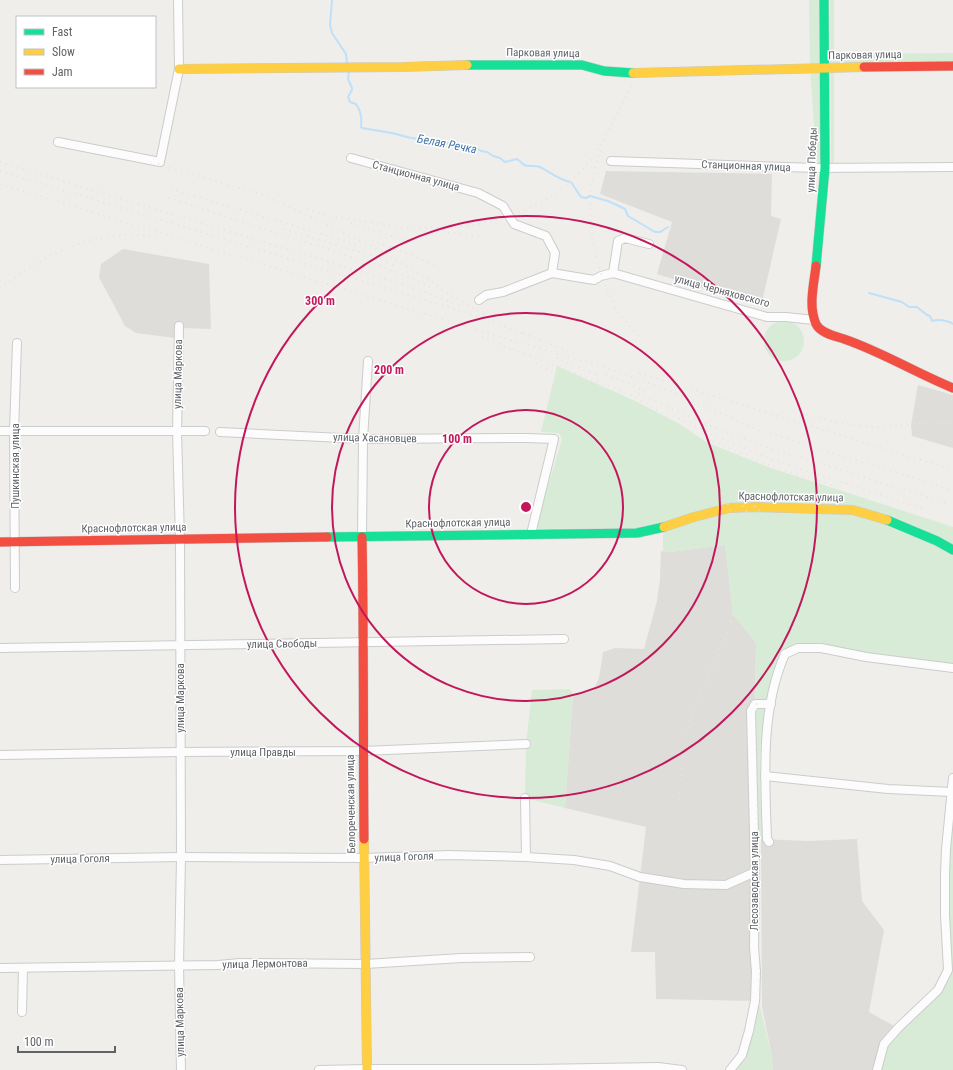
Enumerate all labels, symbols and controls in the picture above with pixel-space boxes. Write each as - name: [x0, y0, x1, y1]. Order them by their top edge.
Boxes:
- legend: [16, 16, 156, 88]
- text: Fast: [52, 25, 73, 39]
- text: Slow: [52, 45, 75, 59]
- street label: Парковая улица: [506, 46, 580, 60]
- street label: Парковая улица: [828, 48, 902, 62]
- text: Jam: [52, 65, 73, 79]
- street label: улица Победы: [804, 127, 820, 193]
- water label: Белая Речка: [416, 131, 478, 157]
- street label: Станционная улица: [371, 158, 461, 194]
- street label: Станционная улица: [701, 158, 791, 174]
- street label: улица Черняховского: [673, 272, 772, 310]
- text: 300 m: [305, 294, 335, 308]
- street label: улица Маркова: [171, 339, 185, 409]
- text: 200 m: [374, 363, 404, 377]
- street label: Пушкинская улица: [9, 423, 22, 509]
- street label: улица Хасановцев: [333, 431, 417, 445]
- text: 100 m: [442, 432, 472, 446]
- street label: Краснофлотская улица: [738, 490, 844, 504]
- centre of rings: [519, 500, 533, 514]
- street label: Краснофлотская улица: [405, 516, 511, 530]
- street label: Краснофлотская улица: [81, 521, 187, 535]
- street label: улица Свободы: [247, 637, 317, 651]
- street label: улица Маркова: [174, 663, 187, 733]
- street label: улица Правды: [230, 746, 296, 759]
- street label: Белореченская улица: [344, 754, 358, 854]
- street label: Лесозаводская улица: [748, 831, 761, 931]
- street label: улица Гоголя: [374, 849, 434, 865]
- street label: улица Гоголя: [50, 852, 110, 866]
- street label: улица Лермонтова: [222, 957, 308, 971]
- street label: улица Маркова: [173, 987, 187, 1057]
- scale bar: [18, 1028, 115, 1054]
- text: 100 m: [24, 1035, 54, 1049]

